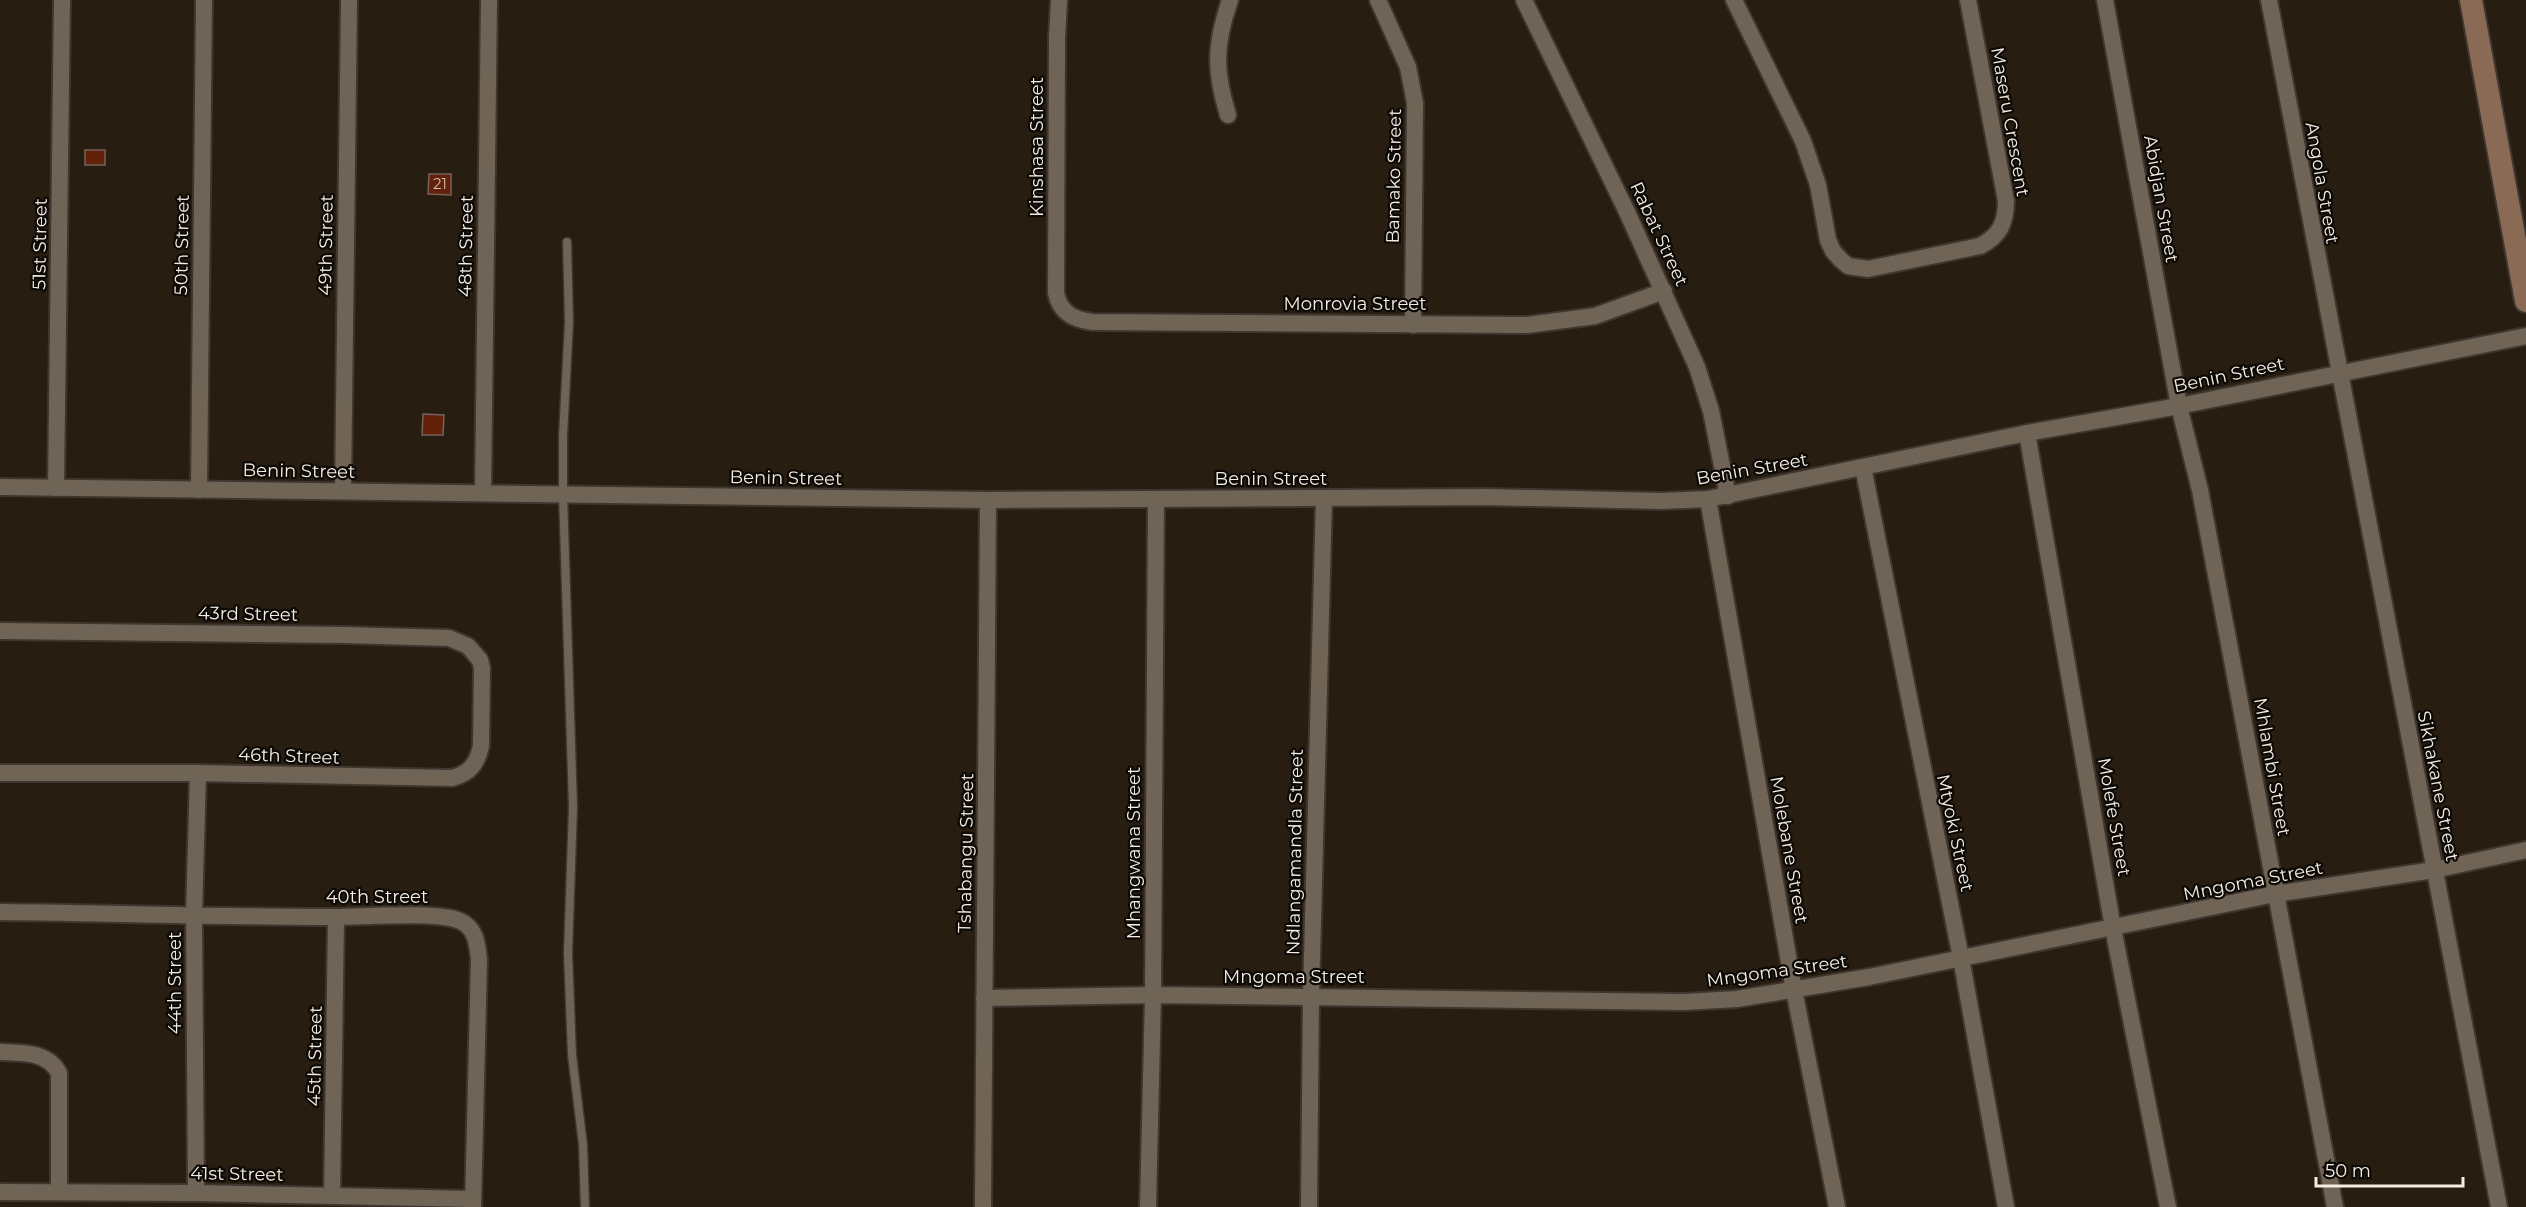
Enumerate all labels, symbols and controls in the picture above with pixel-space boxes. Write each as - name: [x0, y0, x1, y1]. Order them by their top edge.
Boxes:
- street label: Maseru Crescent: [1986, 46, 2034, 198]
- street label: Kinshasa Street: [1026, 77, 1048, 217]
- street label: Bamako Street: [1382, 108, 1406, 244]
- street label: Angola Street: [2300, 120, 2344, 246]
- street label: Abidjan Street: [2139, 134, 2183, 264]
- house number: 21: [433, 174, 447, 193]
- street label: Rabat Street: [1625, 178, 1693, 290]
- street label: 50th Street: [170, 194, 194, 296]
- street label: 49th Street: [314, 194, 338, 296]
- street label: 48th Street: [454, 195, 478, 297]
- street label: 51st Street: [28, 198, 52, 290]
- street label: Monrovia Street: [1283, 293, 1427, 315]
- street label: Benin Street: [2172, 353, 2286, 397]
- street label: Benin Street: [1695, 448, 1809, 490]
- street label: Benin Street: [242, 459, 356, 483]
- street label: Benin Street: [729, 466, 843, 490]
- street label: Benin Street: [1215, 468, 1327, 490]
- street label: 43rd Street: [198, 602, 298, 626]
- street label: Mhlambi Street: [2249, 696, 2295, 838]
- street label: Sikhakane Street: [2413, 709, 2463, 863]
- street label: 46th Street: [238, 743, 340, 769]
- street label: Ndlangamandla Street: [1282, 749, 1308, 955]
- street label: Molefe Street: [2093, 756, 2135, 878]
- street label: Mhangwana Street: [1123, 767, 1145, 939]
- street label: Mtyoki Street: [1932, 772, 1978, 894]
- street label: Tshabangu Street: [954, 773, 978, 933]
- street label: Molebane Street: [1765, 775, 1813, 925]
- street label: Mngoma Street: [2181, 857, 2325, 905]
- street label: 40th Street: [326, 886, 428, 908]
- street label: 44th Street: [164, 932, 186, 1034]
- street label: Mngoma Street: [1705, 950, 1849, 992]
- street label: Mngoma Street: [1223, 966, 1365, 988]
- street label: 45th Street: [303, 1005, 327, 1107]
- scale bar: [2316, 1150, 2463, 1188]
- text: 50 m: [2325, 1160, 2371, 1182]
- street label: 41st Street: [190, 1162, 284, 1186]

